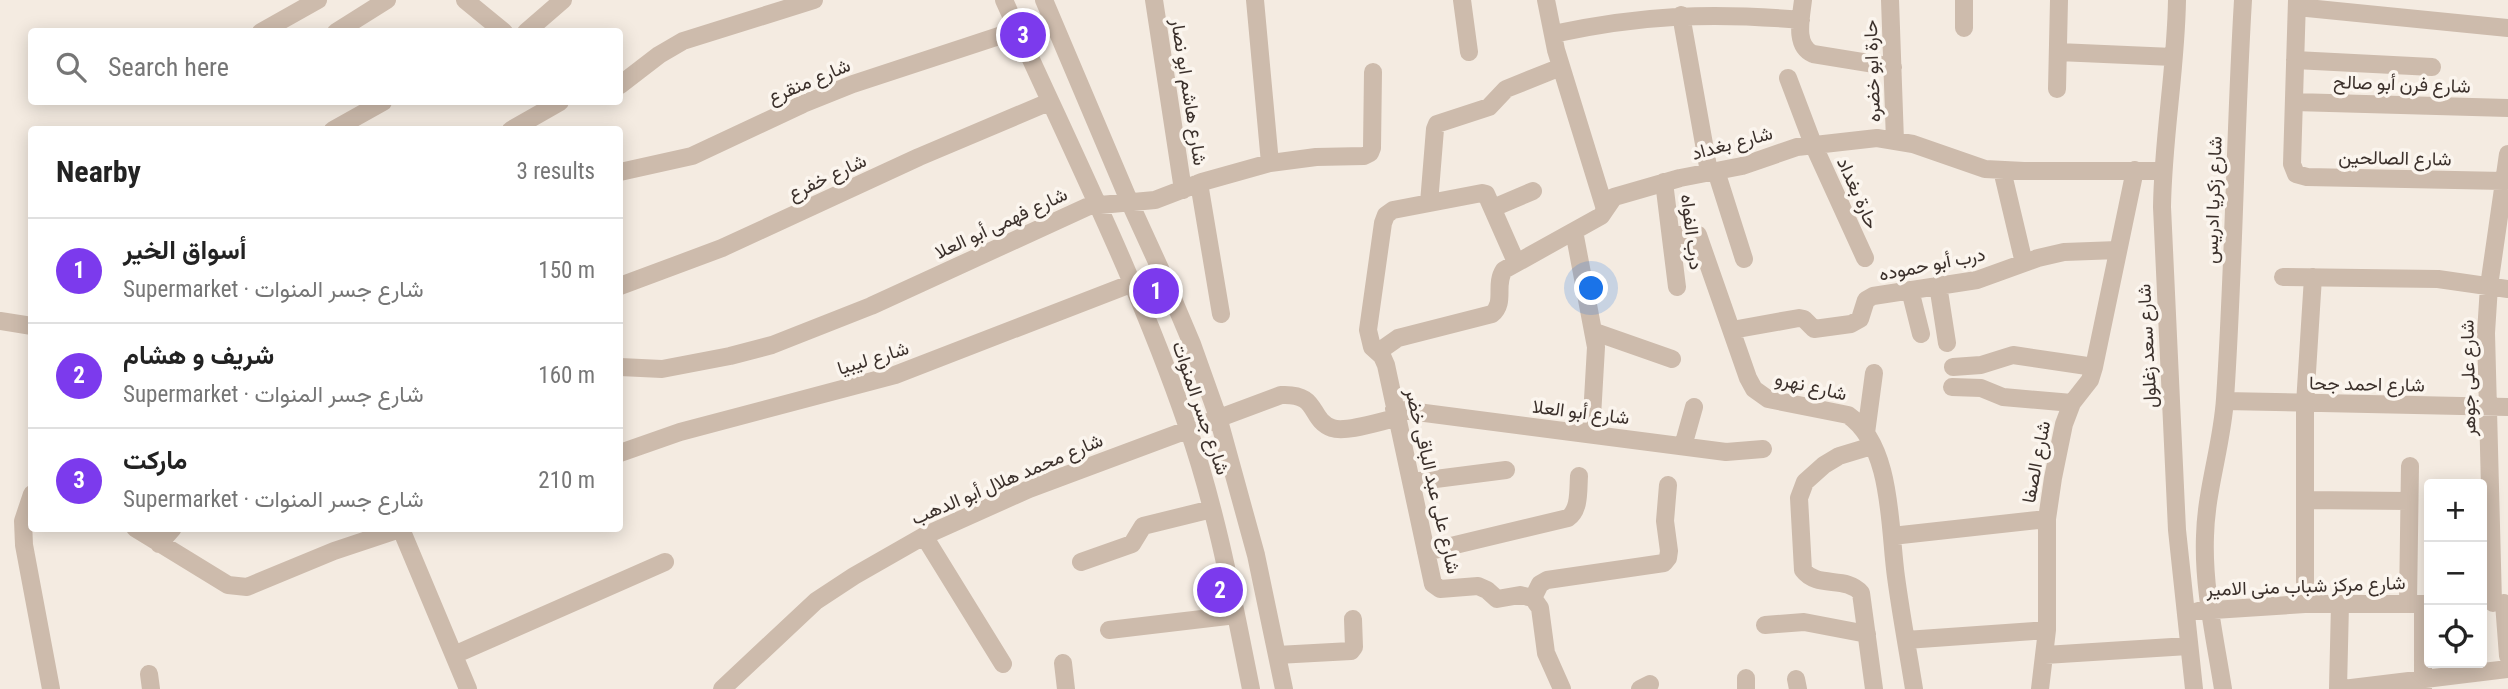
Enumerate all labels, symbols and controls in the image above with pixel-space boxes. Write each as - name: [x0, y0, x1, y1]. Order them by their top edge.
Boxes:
- pin: 3: [1000, 9, 1046, 61]
- street label: شارع هاشم ابو نصار: [1165, 16, 1212, 167]
- street label: حارة ابو خضره: [1859, 19, 1885, 123]
- search box: [28, 28, 623, 105]
- icon: search: [52, 48, 90, 86]
- text: Search here: [108, 52, 229, 82]
- street label: شارع منقرع: [764, 53, 854, 110]
- street label: شارع فرن أبو صالح: [2333, 70, 2471, 100]
- street label: شارع بغداد: [1689, 121, 1775, 166]
- street label: شارع زكريا ادريس: [2199, 136, 2228, 264]
- street label: شارع الصالحين: [2338, 146, 2452, 171]
- street label: شارع خفرع: [784, 149, 870, 206]
- text: Nearby: [56, 154, 141, 189]
- street label: حارة بغداد: [1832, 154, 1884, 232]
- text: 3 results: [517, 158, 595, 185]
- street label: شارع فهمى أبو العلا: [931, 182, 1071, 265]
- street label: درب الفواه: [1676, 193, 1708, 271]
- text: أسواق الخير: [123, 235, 246, 265]
- street label: درب أبو حموده: [1877, 242, 1987, 286]
- text: 1: [73, 257, 85, 284]
- text: 150 m: [538, 257, 595, 284]
- pin: 1: [1133, 265, 1179, 317]
- your location: [1574, 271, 1608, 305]
- text: Supermarket · شارع جسر المنوات: [123, 276, 424, 303]
- street label: شارع سعد زغلول: [2132, 283, 2163, 409]
- street label: شارع على جوهر: [2455, 319, 2482, 438]
- street label: شارع ليبيا: [835, 336, 912, 381]
- street label: شارع جسر المنوات: [1166, 338, 1235, 478]
- text: شريف و هشام: [123, 340, 274, 370]
- text: 2: [73, 362, 85, 389]
- text: 160 m: [538, 362, 595, 389]
- street label: شارع نهرو: [1773, 367, 1849, 406]
- street label: شارع احمد جحا: [2309, 371, 2425, 398]
- text: Supermarket · شارع جسر المنوات: [123, 381, 424, 408]
- street label: شارع على عبد الباقى خضر: [1399, 385, 1466, 576]
- street label: شارع أبو العلا: [1531, 395, 1631, 430]
- street label: شارع الصفا: [2017, 419, 2056, 505]
- street label: شارع محمد هلال أبو الدهب: [908, 428, 1107, 531]
- text: ماركت: [123, 445, 187, 475]
- text: 3: [73, 467, 85, 494]
- text: 210 m: [538, 467, 595, 494]
- map controls: [2424, 479, 2487, 668]
- button: +: [2424, 479, 2487, 542]
- text: Supermarket · شارع جسر المنوات: [123, 486, 424, 513]
- button: −: [2424, 542, 2487, 605]
- pin: 2: [1197, 564, 1243, 616]
- street label: شارع مركز شباب منى الامير: [2205, 571, 2406, 602]
- button: locate: [2424, 605, 2487, 668]

